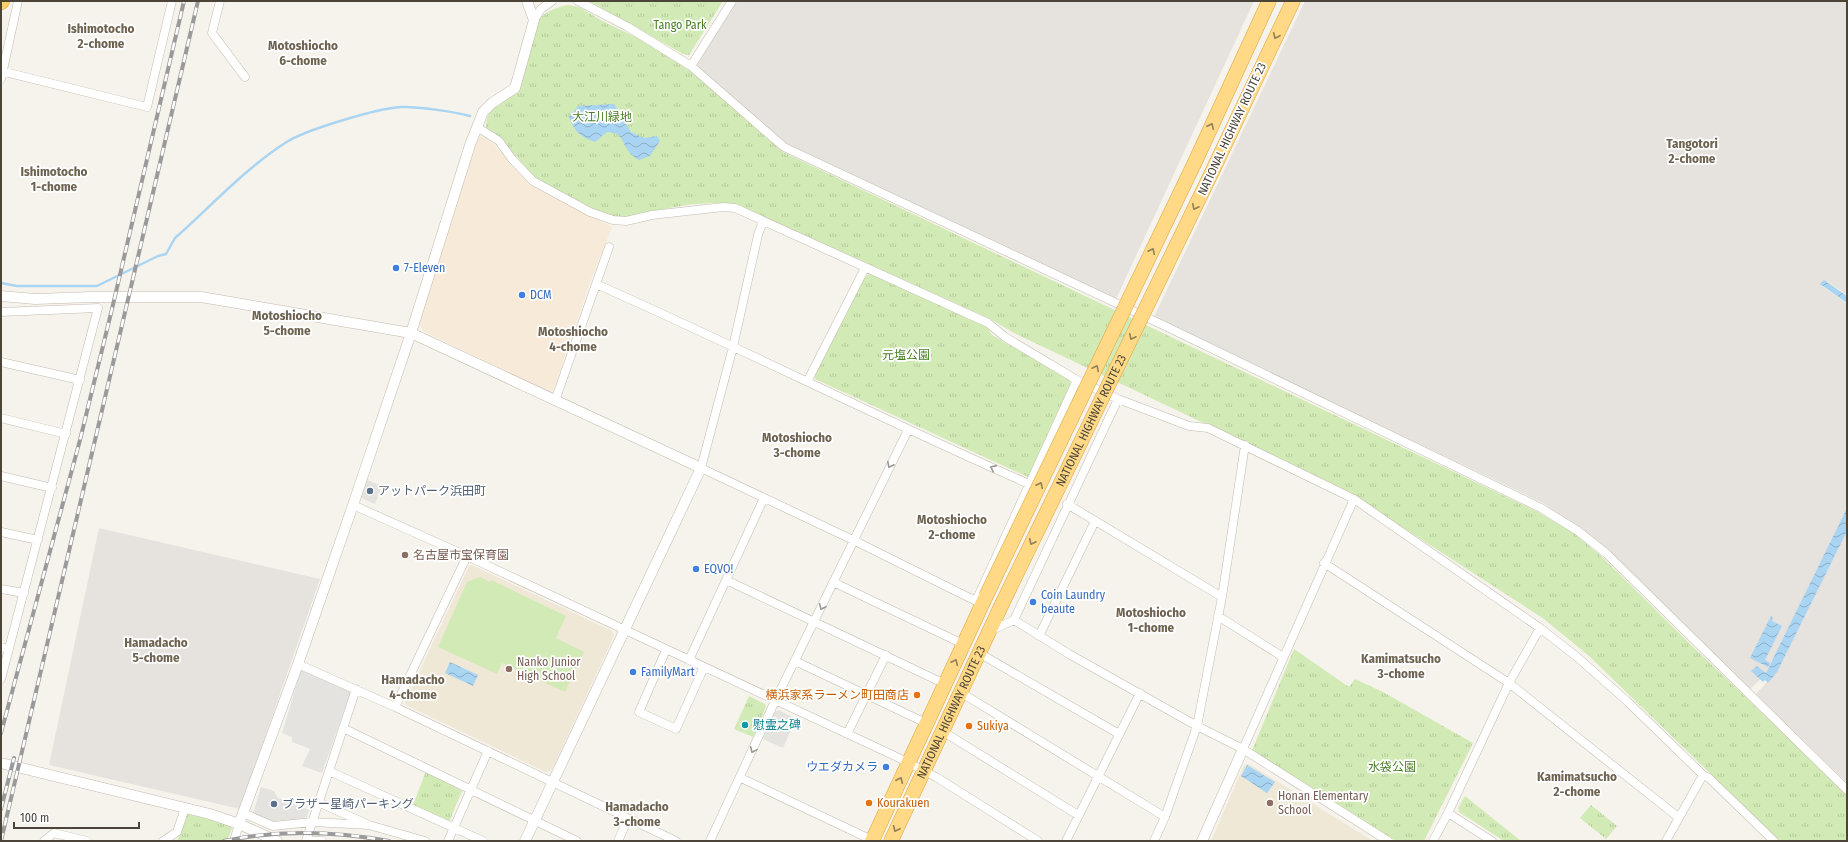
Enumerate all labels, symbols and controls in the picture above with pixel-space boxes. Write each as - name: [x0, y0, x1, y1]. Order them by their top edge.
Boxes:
- park label: Tango Park: [653, 18, 707, 32]
- district label: Ishimotocho 2-chome: [68, 21, 135, 51]
- one-way arrow: [1273, 32, 1281, 40]
- district label: Motoshiocho 6-chome: [268, 38, 338, 68]
- street label: NATIONAL HIGHWAY ROUTE 23: [1195, 60, 1269, 198]
- park label: 大江川緑地: [572, 110, 632, 124]
- one-way arrow: [1206, 123, 1214, 131]
- district label: Tangotori 2-chome: [1666, 136, 1718, 166]
- district label: Ishimotocho 1-chome: [21, 164, 88, 194]
- one-way arrow: [1192, 203, 1200, 210]
- one-way arrow: [1147, 247, 1155, 255]
- place label: 7-Eleven: [404, 261, 445, 275]
- marker: 7-Eleven: [391, 263, 401, 273]
- place label: DCM: [530, 288, 552, 302]
- marker: DCM: [517, 290, 527, 300]
- district label: Motoshiocho 5-chome: [252, 308, 322, 338]
- district label: Motoshiocho 4-chome: [538, 324, 608, 354]
- one-way arrow: [1129, 332, 1137, 340]
- park label: 元塩公園: [882, 348, 930, 362]
- street label: NATIONAL HIGHWAY ROUTE 23: [1053, 352, 1129, 489]
- one-way arrow: [1091, 364, 1099, 372]
- district label: Motoshiocho 3-chome: [762, 430, 832, 460]
- one-way arrow: [887, 461, 895, 468]
- one-way arrow: [990, 465, 997, 473]
- one-way arrow: [1035, 482, 1043, 489]
- place label: アットパーク浜田町: [378, 484, 486, 498]
- marker: アットパーク浜田町: [365, 486, 375, 496]
- district label: Motoshiocho 2-chome: [917, 512, 987, 542]
- one-way arrow: [1029, 537, 1037, 545]
- place label: 名古屋市宝保育園: [413, 548, 509, 562]
- marker: 名古屋市宝保育園: [400, 550, 410, 560]
- place label: EQVO!: [704, 562, 734, 576]
- marker: EQVO!: [691, 564, 701, 574]
- place label: Coin Laundry beaute: [1041, 588, 1106, 616]
- marker: Coin Laundry beaute: [1028, 597, 1038, 607]
- one-way arrow: [819, 603, 827, 611]
- district label: Motoshiocho 1-chome: [1116, 605, 1186, 635]
- district label: Hamadacho 5-chome: [124, 635, 188, 665]
- street label: NATIONAL HIGHWAY ROUTE 23: [914, 644, 988, 781]
- district label: Kamimatsucho 3-chome: [1361, 651, 1441, 681]
- place label: Nanko Junior High School: [517, 655, 581, 683]
- one-way arrow: [950, 659, 958, 667]
- marker: Nanko Junior High School: [504, 664, 514, 674]
- place label: FamilyMart: [641, 665, 695, 679]
- marker: FamilyMart: [628, 667, 638, 677]
- district label: Hamadacho 4-chome: [381, 672, 445, 702]
- place label: 横浜家系ラーメン町田商店: [765, 688, 909, 702]
- marker: 横浜家系ラーメン町田商店: [912, 690, 922, 700]
- place label: 慰霊之碑: [753, 718, 801, 732]
- place label: Sukiya: [977, 719, 1009, 733]
- marker: 慰霊之碑: [740, 720, 750, 730]
- marker: Sukiya: [964, 721, 974, 731]
- one-way arrow: [750, 745, 758, 753]
- place label: ウエダカメラ: [806, 760, 878, 774]
- park label: 水袋公園: [1368, 760, 1416, 774]
- marker: ウエダカメラ: [881, 762, 891, 772]
- district label: Kamimatsucho 2-chome: [1537, 769, 1617, 799]
- one-way arrow: [895, 777, 903, 784]
- place label: Honan Elementary School: [1278, 789, 1369, 817]
- place label: Kourakuen: [877, 796, 930, 810]
- place label: ブラザー星崎パーキング: [282, 797, 414, 811]
- marker: Kourakuen: [864, 798, 874, 808]
- marker: Honan Elementary School: [1265, 798, 1275, 808]
- marker: ブラザー星崎パーキング: [269, 799, 279, 809]
- district label: Hamadacho 3-chome: [605, 799, 669, 829]
- scale bar: [14, 804, 139, 830]
- text: 100 m: [20, 811, 49, 825]
- one-way arrow: [893, 825, 901, 833]

